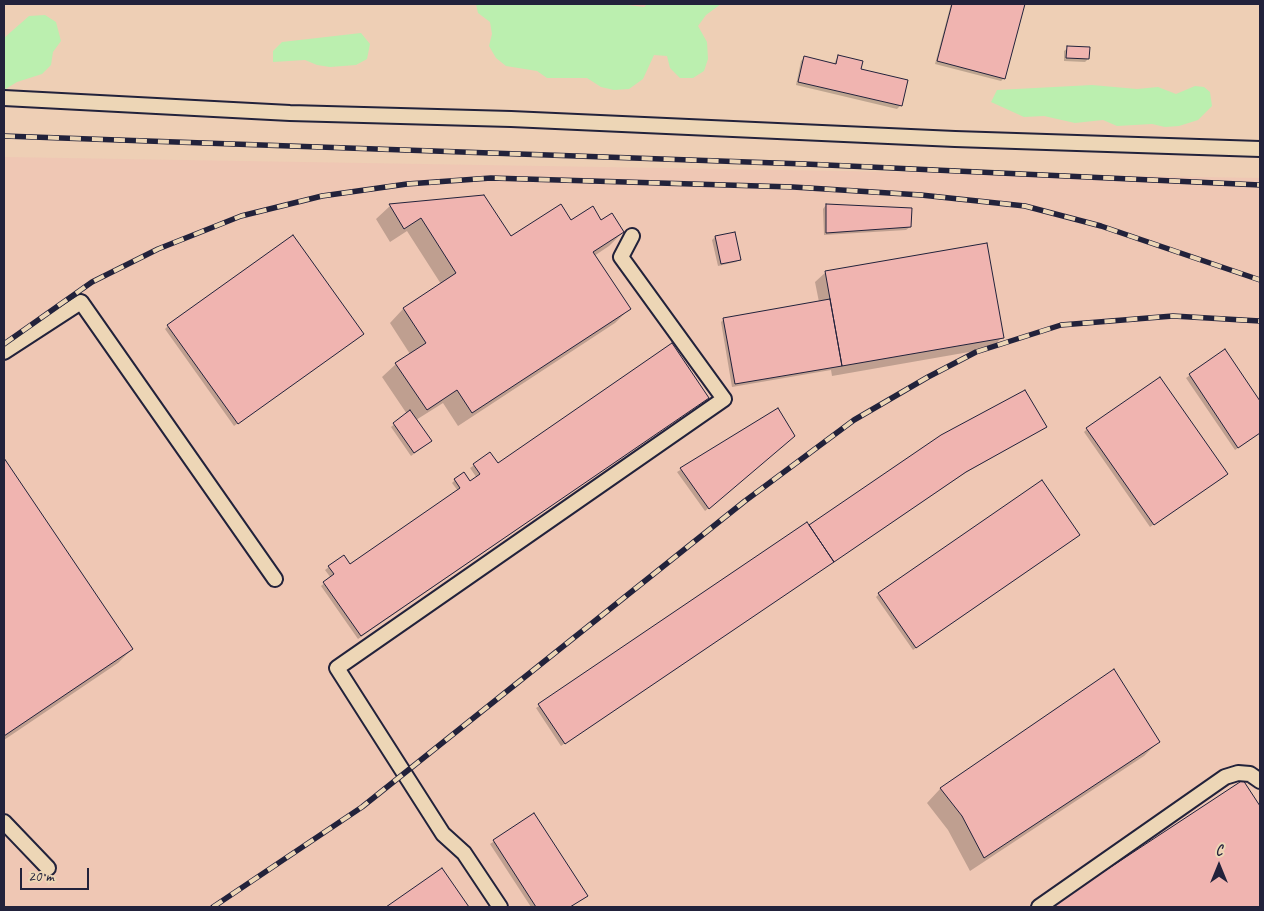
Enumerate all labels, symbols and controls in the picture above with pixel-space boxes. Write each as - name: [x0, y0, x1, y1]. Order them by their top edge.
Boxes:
- north arrow: [1194, 841, 1244, 891]
- text: С: [1216, 842, 1222, 859]
- scale bar: [22, 858, 91, 890]
- text: 20 m: [28, 867, 54, 886]

